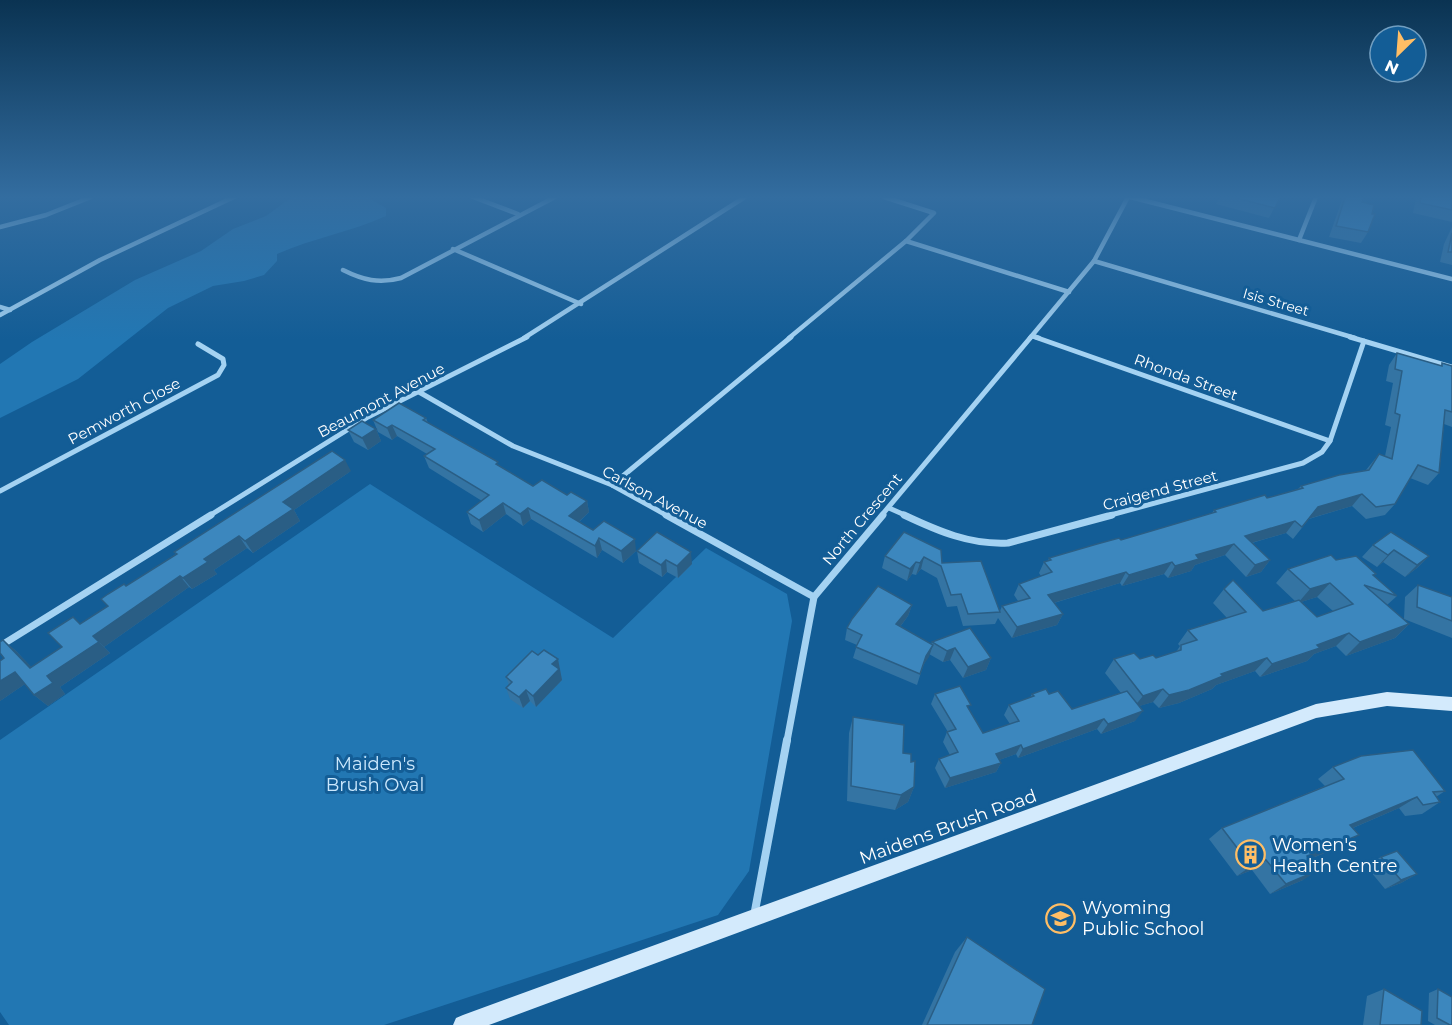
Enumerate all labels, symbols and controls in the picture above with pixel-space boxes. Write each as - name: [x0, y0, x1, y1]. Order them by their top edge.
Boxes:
- north arrow: [1368, 24, 1428, 84]
- text: N: [1382, 56, 1402, 78]
- street label: Isis Street: [1241, 284, 1311, 320]
- street label: Rhonda Street: [1132, 349, 1240, 405]
- street label: Beaumont Avenue: [314, 358, 448, 442]
- street label: Pemworth Close: [65, 373, 183, 449]
- street label: Carlson Avenue: [599, 461, 711, 533]
- street label: Craigend Street: [1101, 466, 1219, 514]
- street label: North Crescent: [818, 469, 906, 569]
- park label: Maiden's Brush Oval: [326, 753, 424, 796]
- street label: Maidens Brush Road: [856, 785, 1040, 869]
- place label: Women's Health Centre: [1272, 834, 1397, 877]
- building icon: Women's Health Centre: [1235, 839, 1267, 871]
- place label: Wyoming Public School: [1082, 897, 1204, 940]
- school or university icon: Wyoming Public School: [1045, 902, 1077, 934]

